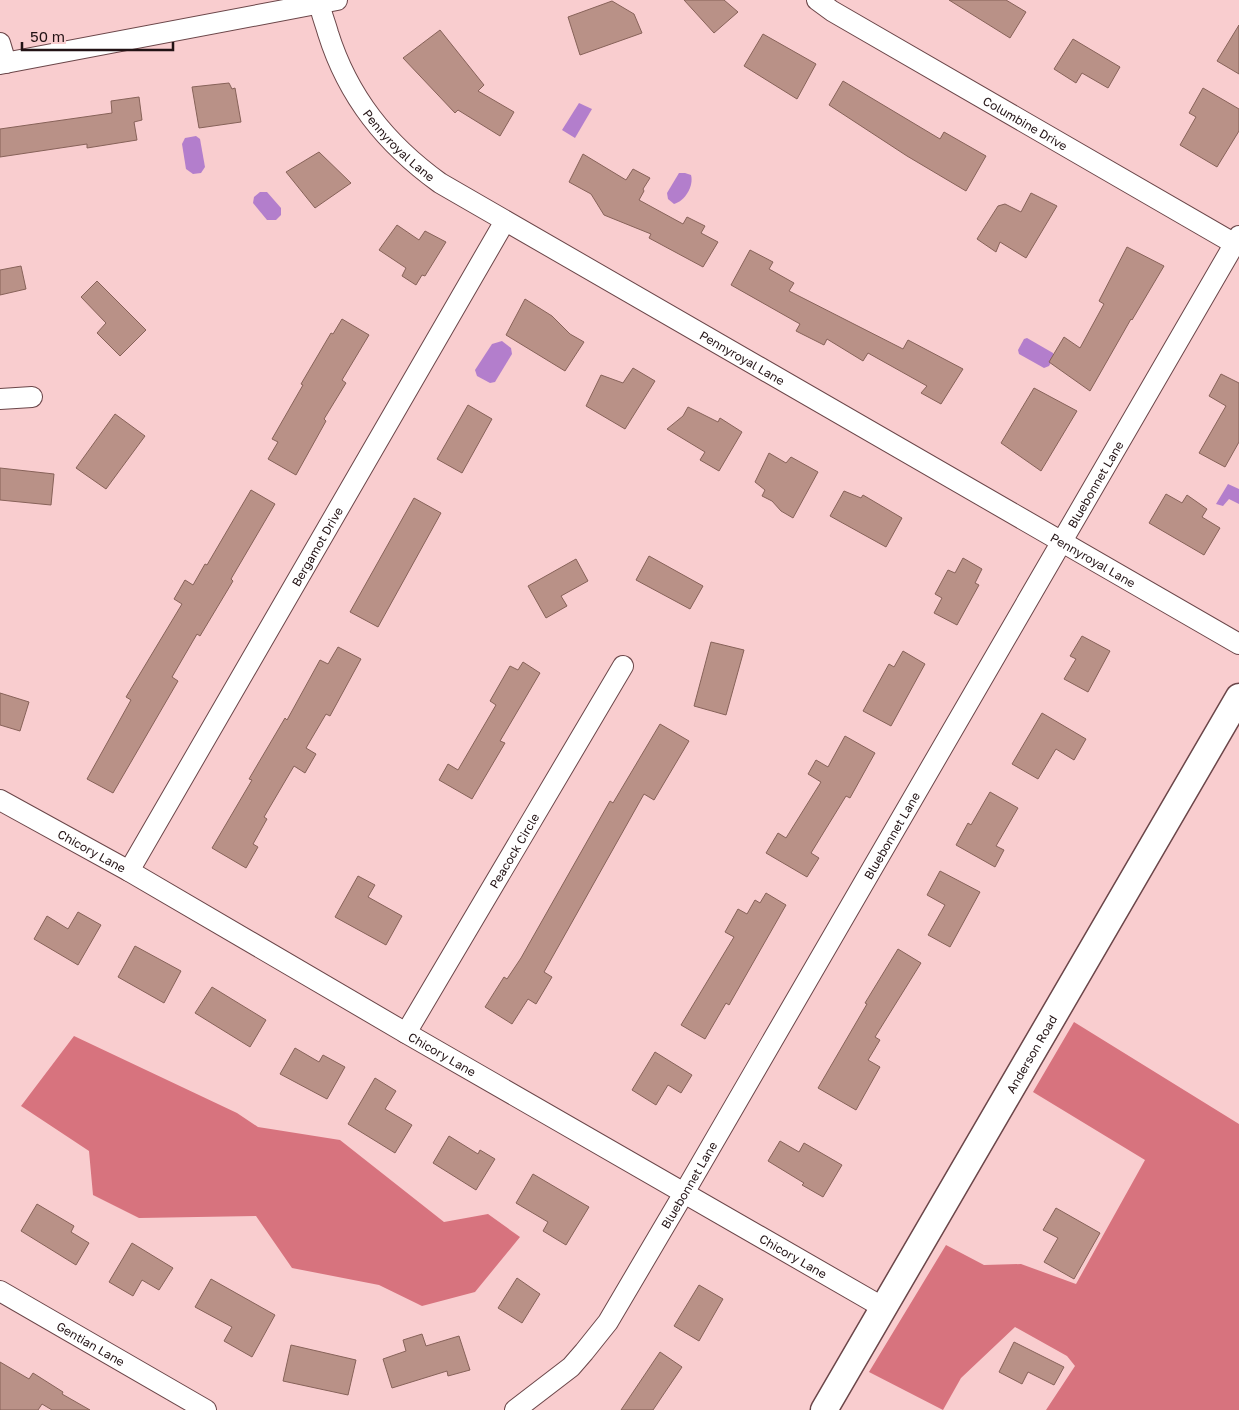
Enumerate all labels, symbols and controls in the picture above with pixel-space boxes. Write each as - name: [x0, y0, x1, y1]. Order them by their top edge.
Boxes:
- scale bar: [22, 20, 174, 52]
- text: 50 m: [30, 27, 65, 45]
- street label: Columbine Drive: [981, 93, 1070, 153]
- street label: Pennyroyal Lane: [360, 106, 438, 184]
- street label: Pennyroyal Lane: [697, 327, 788, 388]
- street label: Bluebonnet Lane: [1064, 438, 1126, 530]
- street label: Bergamot Drive: [288, 504, 346, 589]
- street label: Pennyroyal Lane: [1048, 529, 1138, 590]
- street label: Bluebonnet Lane: [860, 789, 923, 882]
- street label: Peacock Circle: [486, 810, 542, 891]
- street label: Chicory Lane: [55, 826, 129, 875]
- street label: Anderson Road: [1003, 1012, 1060, 1096]
- street label: Chicory Lane: [406, 1029, 479, 1079]
- street label: Bluebonnet Lane: [657, 1139, 720, 1231]
- street label: Chicory Lane: [757, 1231, 830, 1281]
- street label: Gentian Lane: [54, 1318, 128, 1369]

